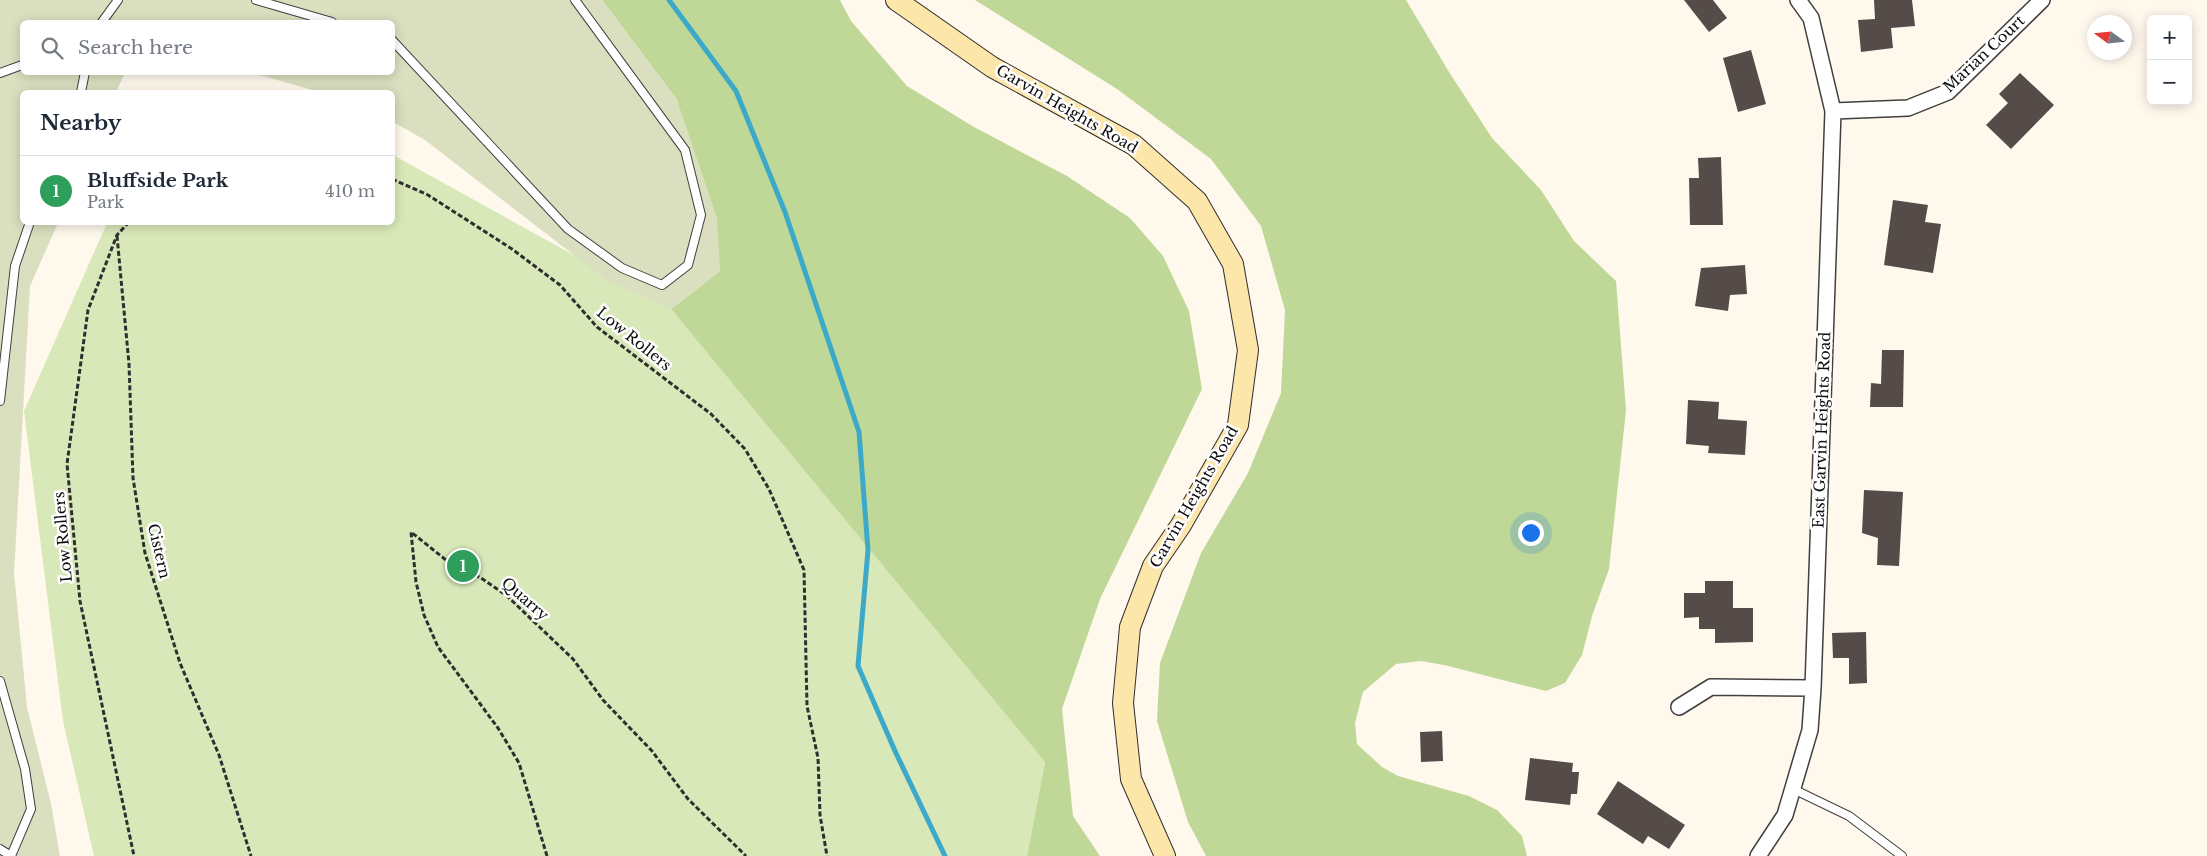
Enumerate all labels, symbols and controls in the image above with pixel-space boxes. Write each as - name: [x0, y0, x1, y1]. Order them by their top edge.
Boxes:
- street label: Marian Court: [1939, 11, 2029, 96]
- north arrow: [2087, 15, 2132, 60]
- map controls: [2147, 15, 2192, 105]
- button: +: [2147, 15, 2192, 60]
- search box: [20, 20, 395, 75]
- icon: search: [38, 34, 66, 62]
- text: Search here: [78, 36, 193, 59]
- street label: Garvin Heights Road: [993, 60, 1142, 157]
- button: −: [2147, 60, 2192, 105]
- text: Nearby: [40, 110, 121, 136]
- text: Bluffside Park: [87, 169, 228, 192]
- text: 1: [53, 181, 59, 201]
- text: 410 m: [325, 181, 375, 201]
- text: Park: [87, 192, 124, 212]
- street label: Low Rollers: [593, 303, 676, 375]
- street label: East Garvin Heights Road: [1809, 331, 1834, 529]
- street label: Garvin Heights Road: [1145, 422, 1242, 571]
- street label: Low Rollers: [49, 491, 76, 583]
- your location: [1518, 520, 1544, 546]
- street label: Cistern: [144, 522, 175, 580]
- pin: 1: [447, 547, 479, 585]
- street label: Quarry: [498, 573, 553, 625]

